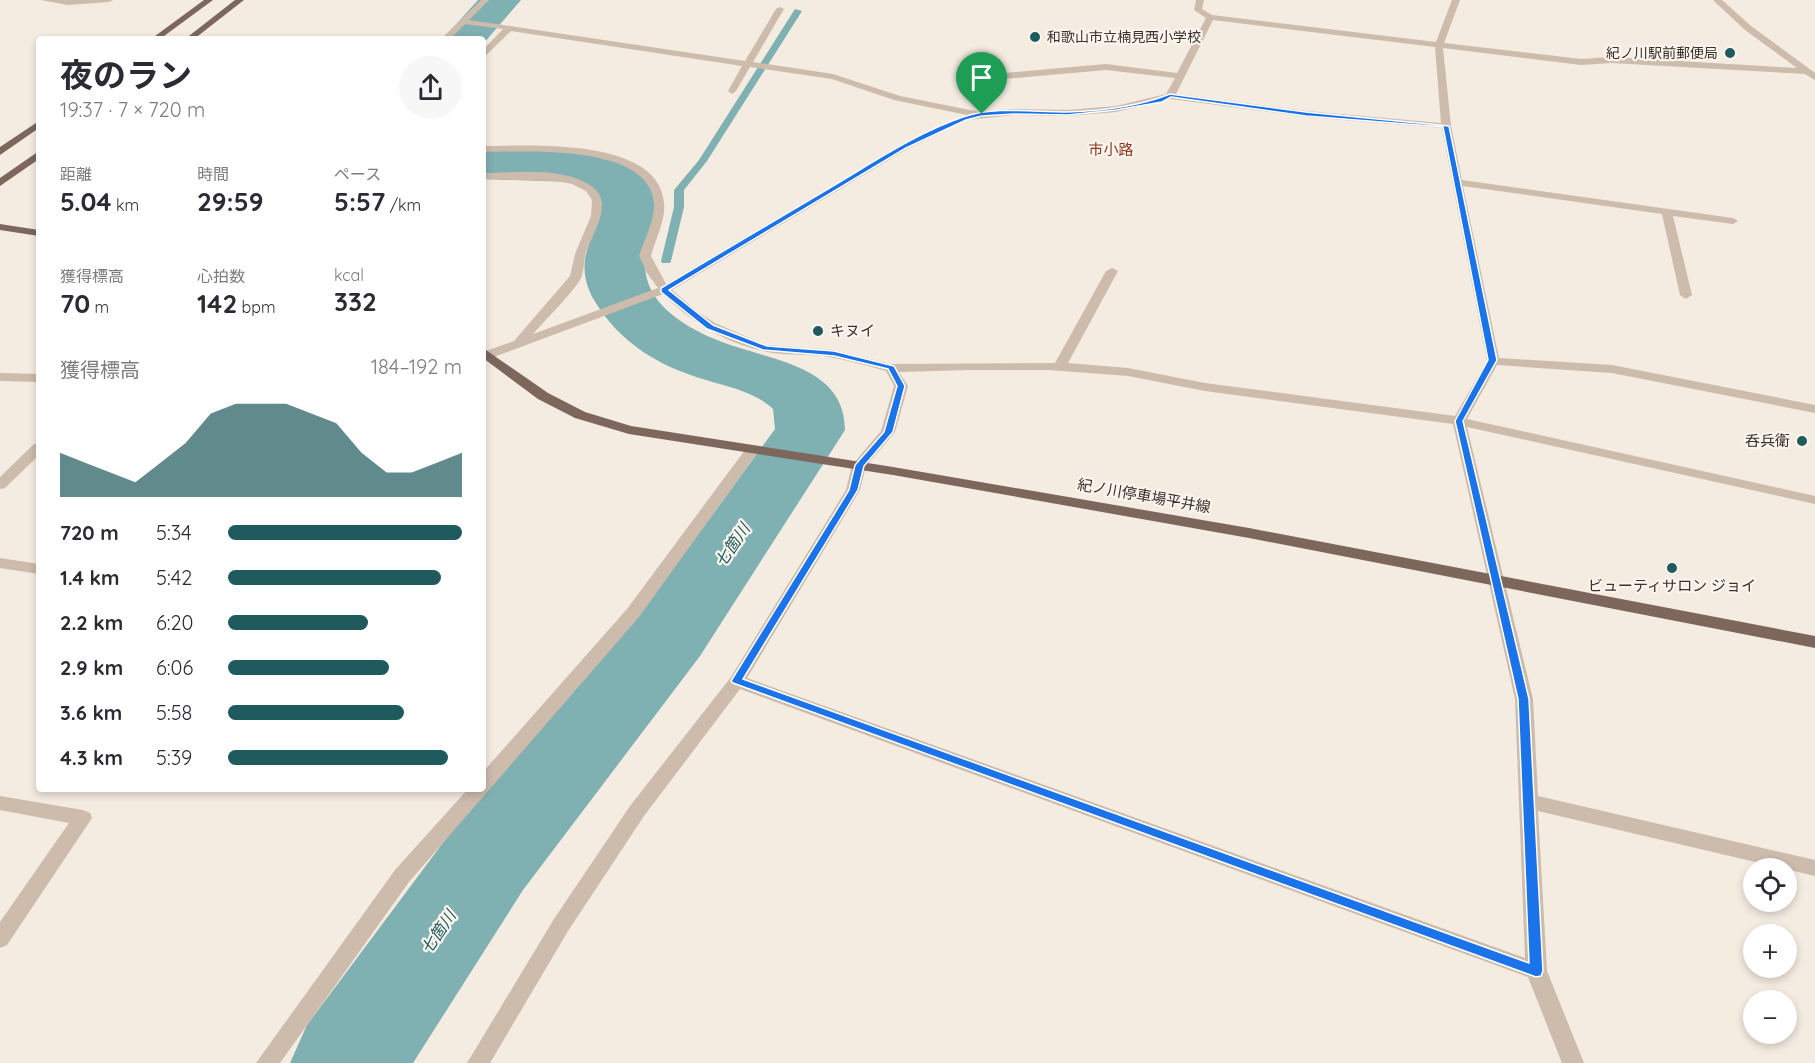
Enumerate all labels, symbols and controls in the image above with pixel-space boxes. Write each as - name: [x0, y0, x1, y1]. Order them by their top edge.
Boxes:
- place label: 和歌山市立楠見西小学校: [1047, 28, 1201, 46]
- marker: 和歌山市立楠見西小学校: [1028, 30, 1042, 44]
- place label: 紀ノ川駅前郵便局: [1606, 44, 1718, 62]
- marker: 紀ノ川駅前郵便局: [1723, 46, 1737, 60]
- pin: [956, 52, 1007, 114]
- text: 夜のラン: [60, 54, 192, 95]
- button: share: [399, 56, 462, 119]
- icon: arrive: [965, 61, 998, 94]
- text: 19:37 · 7 × 720 m: [60, 97, 205, 122]
- district label: 市小路: [1088, 140, 1134, 159]
- text: 距離: [60, 164, 92, 184]
- text: 時間: [197, 164, 229, 184]
- text: ペース: [334, 164, 381, 184]
- text: 5.04: [60, 185, 112, 218]
- text: 29:59: [197, 185, 263, 218]
- text: 5:57: [334, 185, 385, 218]
- text: km: [112, 195, 139, 215]
- text: /km: [385, 195, 421, 215]
- text: kcal: [334, 265, 364, 285]
- text: 獲得標高: [60, 266, 124, 286]
- text: 心拍数: [197, 266, 245, 286]
- text: 332: [334, 285, 377, 318]
- text: 70: [60, 287, 90, 320]
- text: 142: [197, 287, 237, 320]
- text: m: [90, 297, 109, 317]
- text: bpm: [237, 297, 276, 317]
- place label: キヌイ: [830, 321, 875, 340]
- marker: キヌイ: [811, 324, 825, 338]
- text: 184–192 m: [371, 354, 462, 379]
- text: 獲得標高: [60, 357, 140, 382]
- place label: 呑兵衛: [1745, 431, 1790, 450]
- marker: 呑兵衛: [1795, 434, 1809, 448]
- street label: 紀ノ川停車場平井線: [1076, 474, 1212, 517]
- water label: 七箇川: [710, 518, 755, 570]
- text: 720 m: [60, 520, 119, 545]
- text: 5:34: [156, 520, 192, 545]
- marker: ビューティサロン ジョイ: [1665, 561, 1679, 575]
- text: 1.4 km: [60, 565, 119, 590]
- text: 5:42: [156, 565, 192, 590]
- place label: ビューティサロン ジョイ: [1588, 576, 1756, 595]
- text: 2.2 km: [60, 610, 123, 635]
- text: 6:20: [156, 610, 193, 635]
- text: 2.9 km: [60, 655, 123, 680]
- text: 6:06: [156, 655, 193, 680]
- text: 3.6 km: [60, 700, 122, 725]
- text: 5:58: [156, 700, 192, 725]
- text: 4.3 km: [60, 745, 123, 770]
- text: 5:39: [156, 745, 192, 770]
- map controls: [1743, 858, 1797, 1044]
- button: locate: [1743, 858, 1797, 912]
- water label: 七箇川: [416, 905, 461, 957]
- button: +: [1743, 924, 1797, 978]
- button: −: [1743, 990, 1797, 1044]

